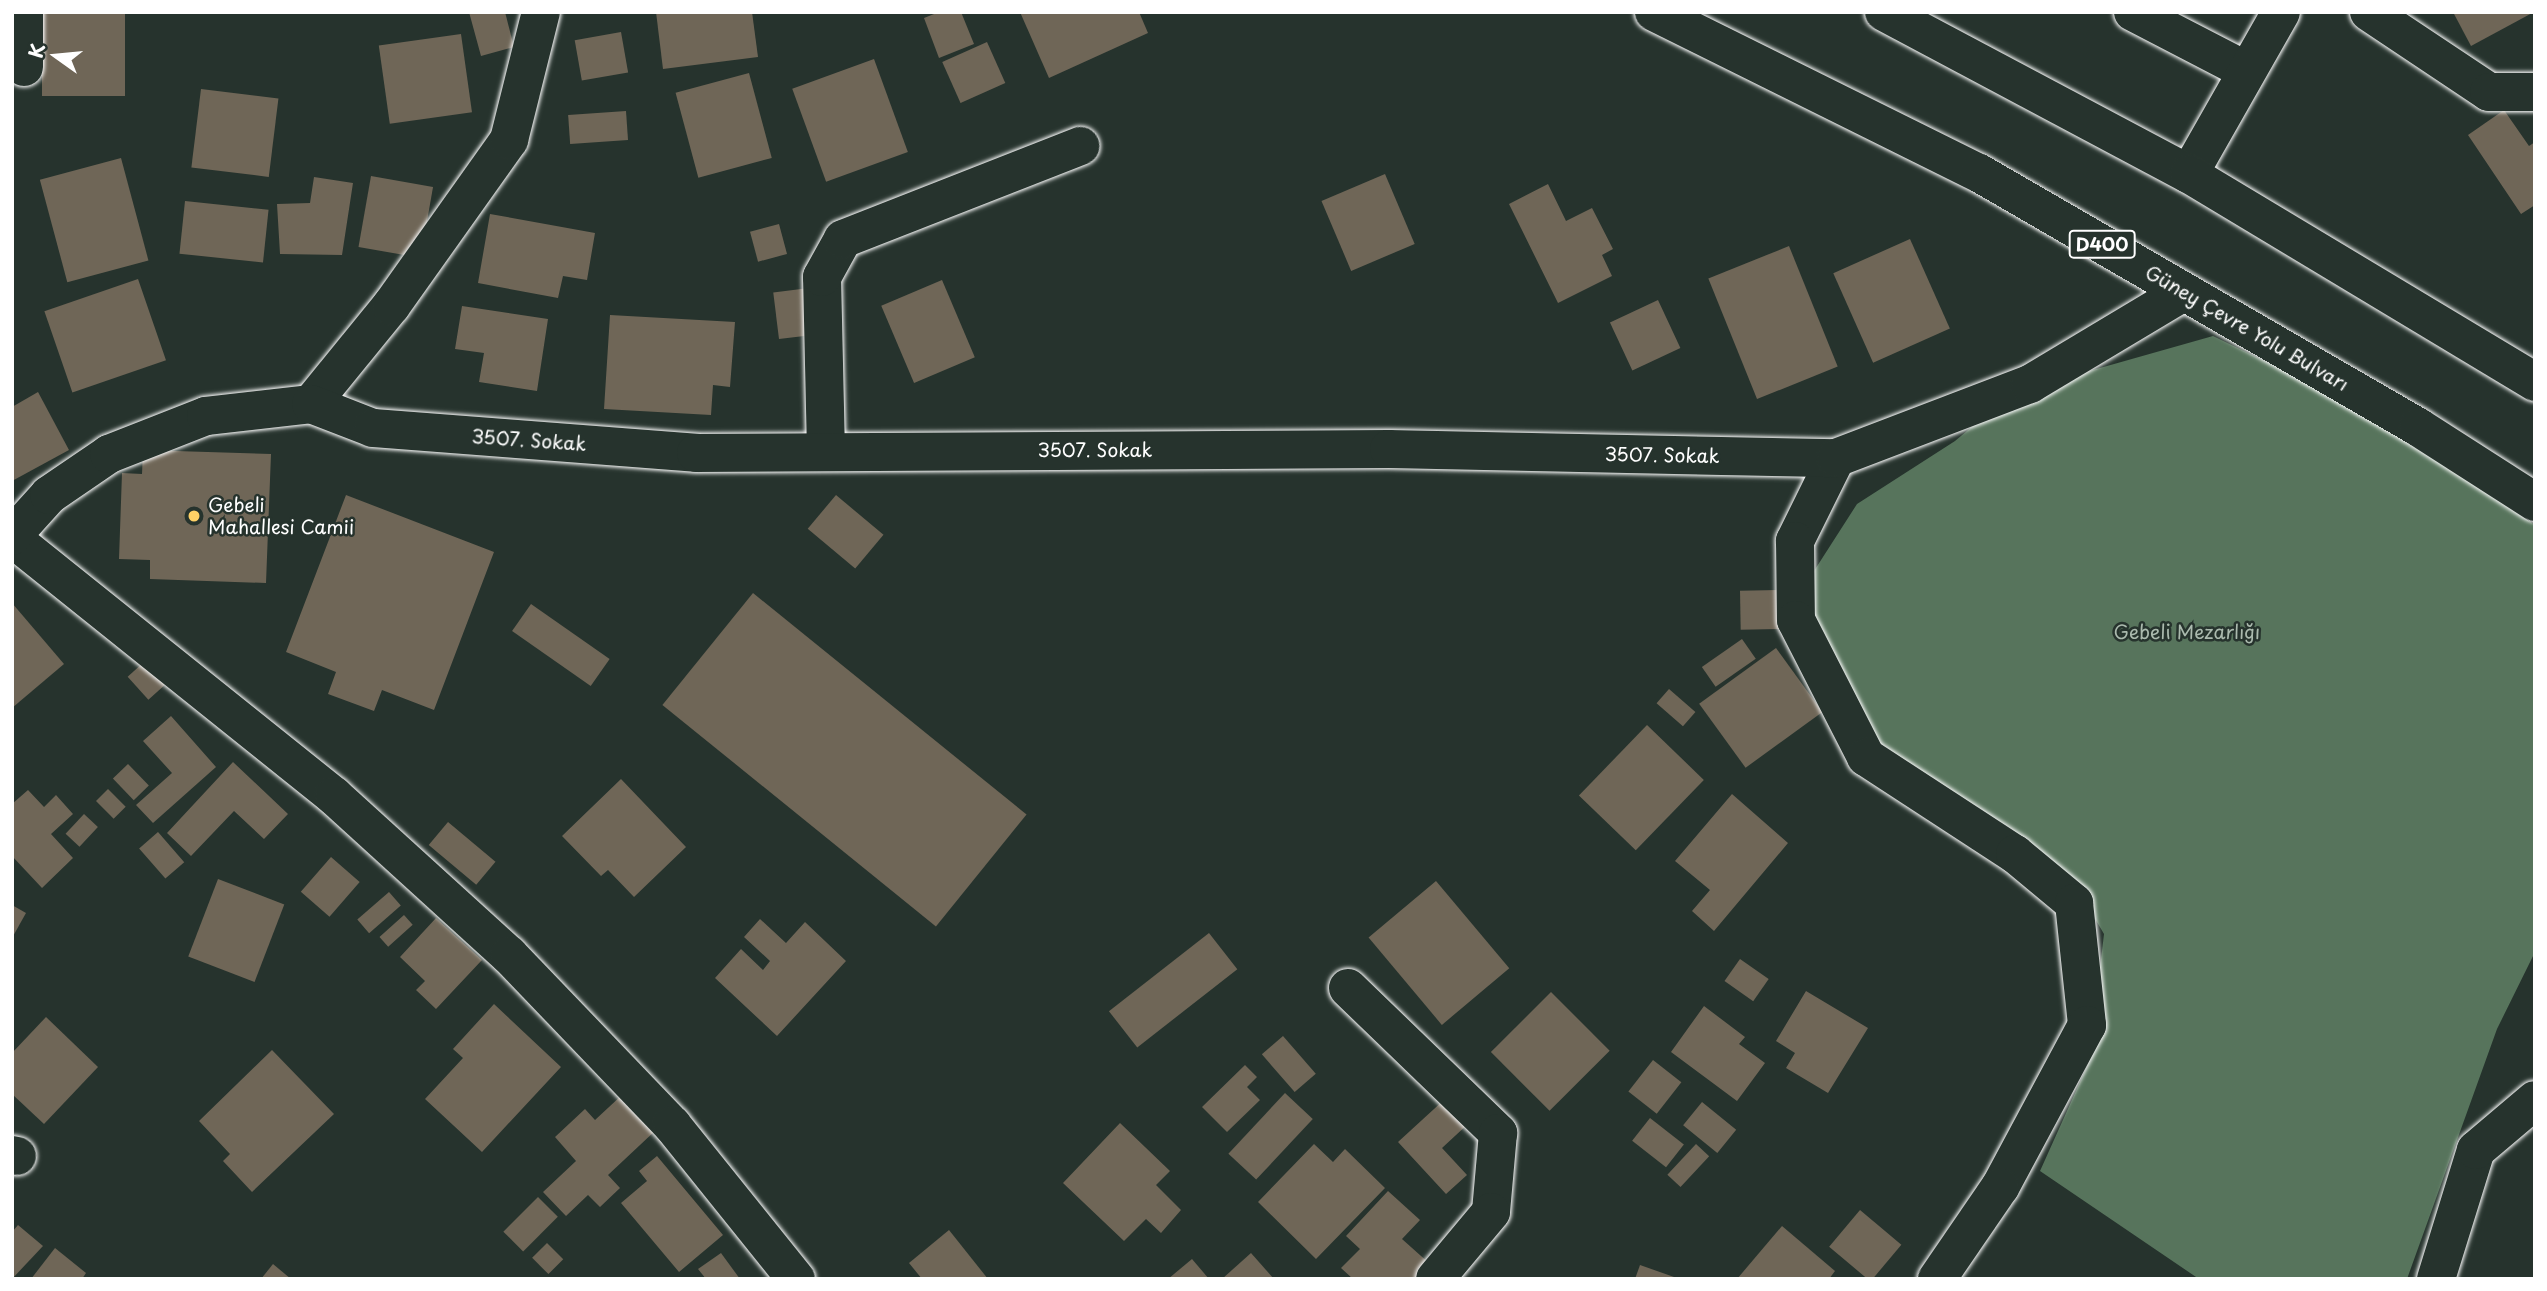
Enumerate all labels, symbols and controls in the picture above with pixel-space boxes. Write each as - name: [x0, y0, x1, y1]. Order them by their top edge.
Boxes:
- north arrow: [21, 21, 91, 91]
- text: K: [20, 40, 51, 61]
- road number: D400: [2067, 230, 2137, 258]
- street label: Güney Çevre Yolu Bulvarı: [2142, 261, 2352, 395]
- street label: 3507. Sokak: [471, 425, 587, 455]
- street label: 3507. Sokak: [1037, 439, 1153, 461]
- street label: 3507. Sokak: [1604, 443, 1720, 467]
- place label: Gebeli Mahallesi Camii: [208, 494, 355, 538]
- marker: Gebeli Mahallesi Camii: [186, 508, 202, 524]
- park label: Gebeli Mezarlığı: [2114, 621, 2260, 643]

